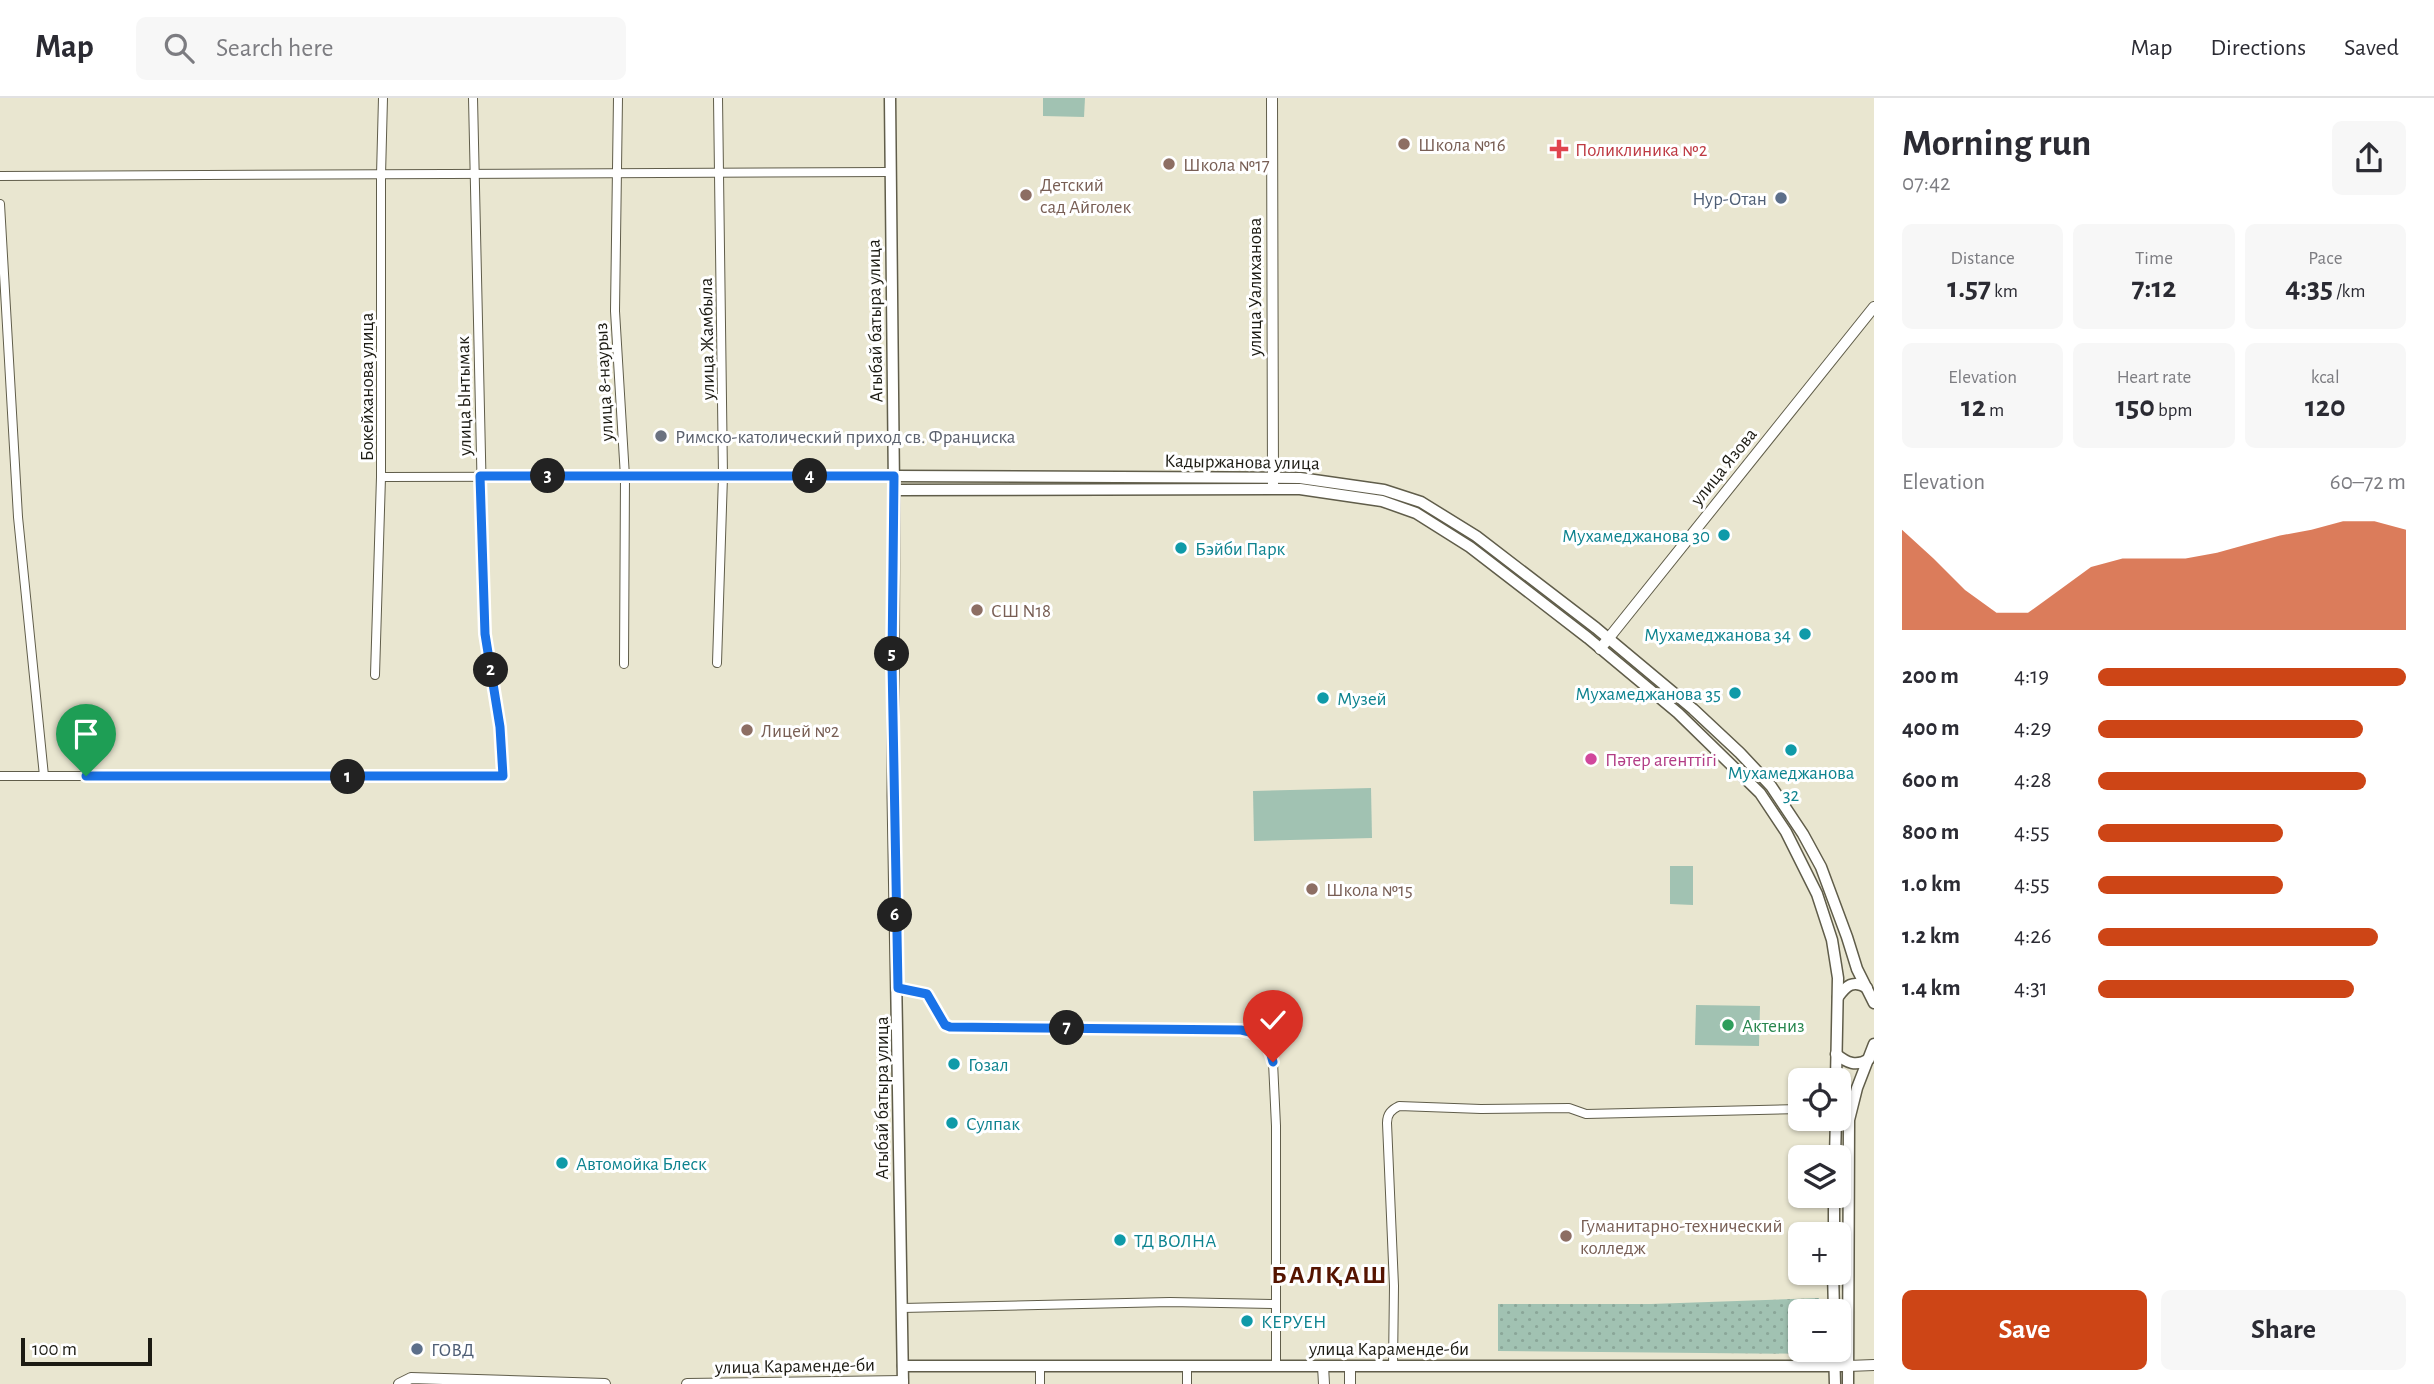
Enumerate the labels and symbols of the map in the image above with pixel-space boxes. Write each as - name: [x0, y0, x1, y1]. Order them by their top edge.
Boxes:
- marker: Школа №16: [1396, 136, 1412, 152]
- place label: Школа №16: [1418, 136, 1506, 155]
- marker: Поликлиника №2: [1549, 139, 1569, 159]
- place label: Поликлиника №2: [1575, 141, 1708, 160]
- marker: Школа №17: [1161, 156, 1177, 172]
- place label: Школа №17: [1183, 156, 1270, 175]
- place label: Детский сад Айголек: [1040, 176, 1132, 217]
- marker: Детский сад Айголек: [1018, 187, 1034, 203]
- place label: Нур-Отан: [1692, 190, 1767, 209]
- marker: Нур-Отан: [1773, 190, 1789, 206]
- street label: улица Уалиханова: [1246, 217, 1265, 357]
- street label: Агыбай батыра улица: [865, 239, 886, 403]
- street label: улица Жамбыла: [697, 277, 718, 401]
- street label: Бокейханова улица: [358, 312, 377, 461]
- street label: улица 8-наурыз: [592, 322, 617, 443]
- street label: улица Ынтымак: [454, 336, 475, 457]
- street label: улица Язова: [1687, 424, 1761, 510]
- marker: Римско-католический приход св. Франциска: [653, 428, 669, 444]
- place label: Римско-католический приход св. Франциска: [675, 428, 1016, 447]
- street label: Кадыржанова улица: [1164, 452, 1320, 473]
- pin: 3: [530, 458, 566, 494]
- pin: 4: [792, 458, 828, 494]
- place label: Мухамеджанова 30: [1562, 527, 1710, 546]
- marker: Мухамеджанова 30: [1716, 527, 1732, 543]
- marker: Бэйби Парк: [1173, 540, 1189, 556]
- place label: Бэйби Парк: [1195, 540, 1285, 559]
- marker: СШ N18: [969, 602, 985, 618]
- place label: СШ N18: [991, 602, 1051, 621]
- place label: Мухамеджанова 34: [1644, 626, 1791, 645]
- marker: Мухамеджанова 34: [1797, 626, 1813, 642]
- pin: 5: [874, 636, 910, 672]
- pin: 2: [474, 652, 508, 688]
- place label: Мухамеджанова 35: [1575, 685, 1721, 704]
- marker: Мухамеджанова 35: [1727, 685, 1743, 701]
- marker: Музей: [1315, 690, 1331, 706]
- place label: Музей: [1337, 690, 1387, 709]
- pin: [56, 704, 116, 776]
- marker: Лицей №2: [739, 722, 755, 738]
- place label: Лицей №2: [761, 722, 840, 741]
- marker: Мухамеджанова 32: [1783, 742, 1799, 758]
- marker: Пәтер агенттігі: [1583, 751, 1599, 767]
- place label: Пәтер агенттігі: [1605, 751, 1717, 770]
- pin: 1: [330, 760, 366, 794]
- place label: Мухамеджанова 32: [1728, 764, 1855, 805]
- marker: Школа №15: [1304, 881, 1320, 897]
- place label: Школа №15: [1326, 881, 1413, 900]
- pin: 6: [878, 898, 912, 932]
- pin: [1243, 990, 1303, 1062]
- pin: 7: [1050, 1010, 1084, 1046]
- street label: Агыбай батыра улица: [873, 1016, 892, 1180]
- marker: Актениз: [1720, 1017, 1736, 1033]
- place label: Актениз: [1742, 1017, 1805, 1036]
- marker: Гозал: [946, 1056, 962, 1072]
- place label: Гозал: [968, 1056, 1009, 1075]
- marker: Сулпак: [944, 1115, 960, 1131]
- place label: Сулпак: [966, 1115, 1020, 1134]
- marker: Автомойка Блеск: [554, 1155, 570, 1171]
- place label: Автомойка Блеск: [576, 1155, 707, 1174]
- place label: Гуманитарно-технический колледж: [1580, 1217, 1782, 1258]
- marker: Гуманитарно-технический колледж: [1558, 1228, 1574, 1244]
- marker: ТД ВОЛНА: [1112, 1232, 1128, 1248]
- place label: ТД ВОЛНА: [1134, 1232, 1217, 1251]
- district label: БАЛҚАШ: [1271, 1262, 1389, 1288]
- marker: КЕРУЕН: [1239, 1313, 1255, 1329]
- place label: КЕРУЕН: [1261, 1313, 1326, 1332]
- scale bar: [21, 1335, 152, 1367]
- street label: улица Караменде-би: [1308, 1340, 1469, 1359]
- marker: ГОВД: [409, 1341, 425, 1357]
- place label: ГОВД: [431, 1341, 474, 1360]
- street label: улица Караменде-би: [714, 1356, 875, 1377]

